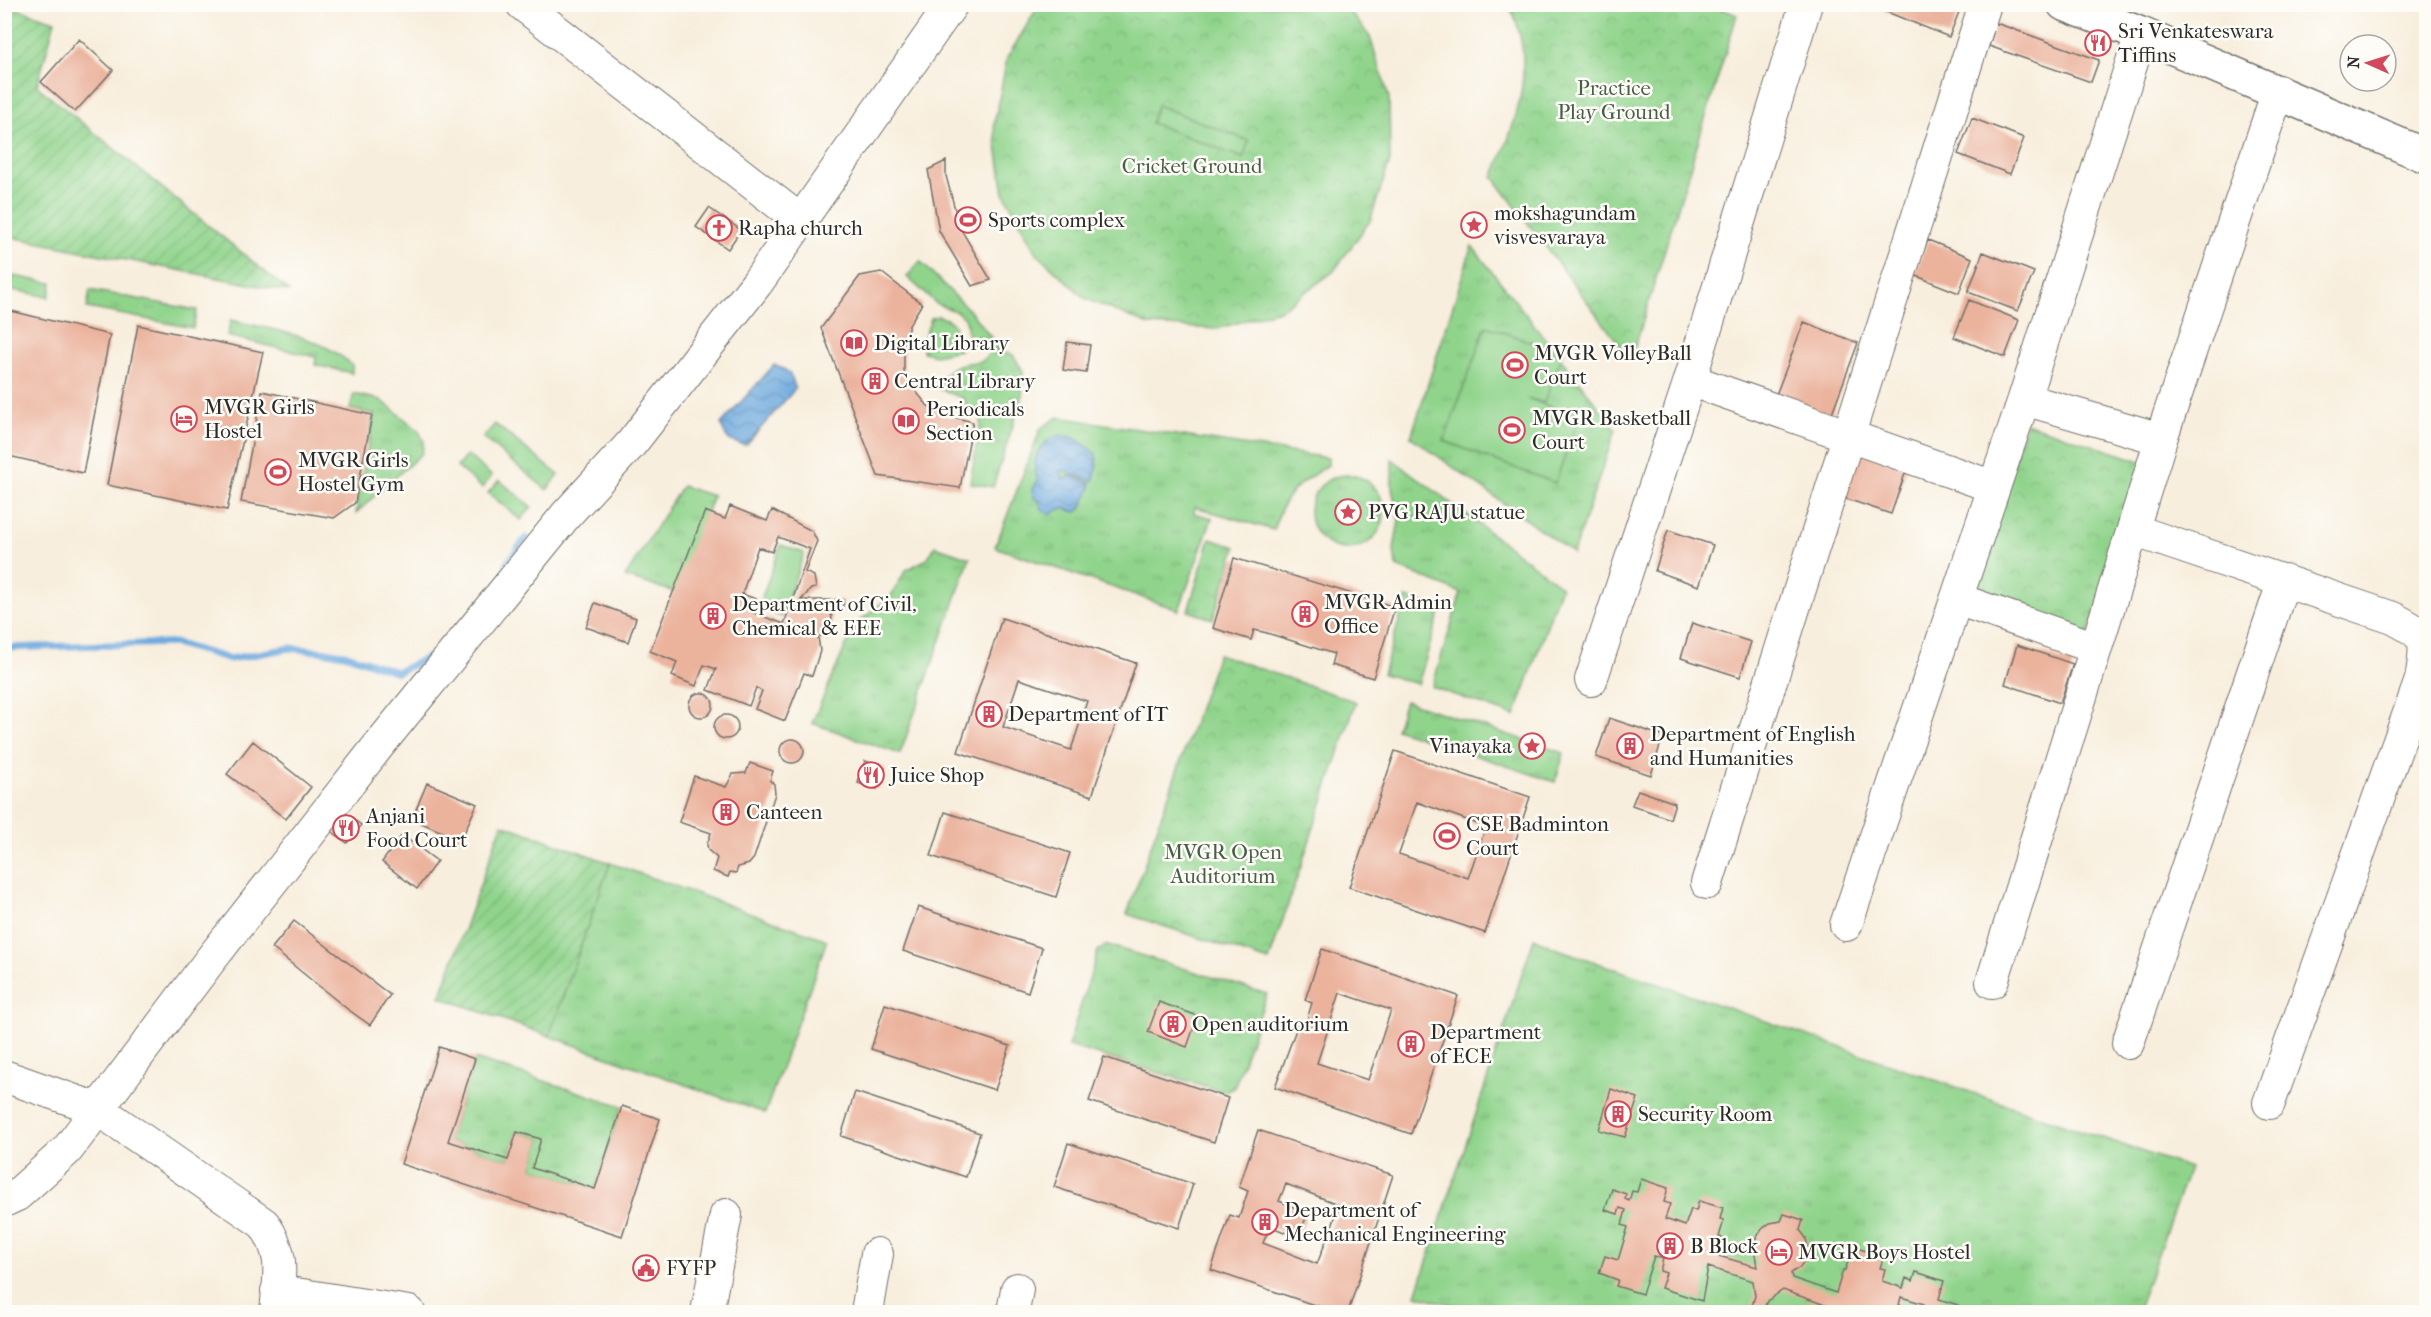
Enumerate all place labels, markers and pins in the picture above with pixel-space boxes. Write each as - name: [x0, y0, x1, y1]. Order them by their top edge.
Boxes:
- place label: Sri Venkateswara Tiffins: [2118, 19, 2274, 67]
- restaurant icon: Sri Venkateswara Tiffins: [2083, 28, 2113, 58]
- place label: mokshagundam visvesvaraya: [1494, 201, 1637, 249]
- sports icon: Sports complex: [953, 205, 983, 235]
- place label: Sports complex: [988, 208, 1125, 232]
- place icon: mokshagundam visvesvaraya: [1459, 210, 1489, 240]
- church icon: Rapha church: [704, 213, 734, 243]
- place label: Rapha church: [738, 216, 863, 240]
- library icon: Digital Library: [839, 328, 869, 358]
- place label: Digital Library: [874, 331, 1010, 355]
- place label: MVGR VolleyBall Court: [1534, 341, 1692, 389]
- sports icon: MVGR VolleyBall Court: [1500, 350, 1530, 380]
- building icon: Central Library: [860, 366, 890, 396]
- place label: Central Library: [894, 369, 1036, 393]
- place label: MVGR Girls Hostel: [204, 395, 315, 443]
- place label: Periodicals Section: [926, 397, 1024, 445]
- hotel icon: MVGR Girls Hostel: [169, 404, 199, 434]
- library icon: Periodicals Section: [891, 406, 921, 436]
- place label: MVGR Basketball Court: [1532, 406, 1691, 454]
- sports icon: MVGR Basketball Court: [1497, 415, 1527, 445]
- place label: MVGR Girls Hostel Gym: [298, 448, 409, 496]
- sports icon: MVGR Girls Hostel Gym: [263, 457, 293, 487]
- place icon: PVG RAJU statue: [1333, 497, 1363, 527]
- place label: PVG RAJU statue: [1368, 500, 1525, 524]
- place label: MVGR Admin Office: [1324, 590, 1452, 638]
- place label: Department of Civil, Chemical & EEE: [732, 592, 917, 640]
- building icon: MVGR Admin Office: [1290, 599, 1320, 629]
- building icon: Department of Civil, Chemical & EEE: [698, 601, 728, 631]
- building icon: Department of IT: [974, 699, 1004, 729]
- place label: Department of IT: [1008, 702, 1169, 726]
- place label: Department of English and Humanities: [1650, 722, 1856, 770]
- place icon: Vinayaka: [1517, 731, 1547, 761]
- building icon: Department of English and Humanities: [1615, 731, 1645, 761]
- place label: Vinayaka: [1429, 734, 1512, 758]
- restaurant icon: Juice Shop: [856, 760, 886, 790]
- place label: Juice Shop: [888, 763, 984, 787]
- building icon: Canteen: [711, 797, 741, 827]
- place label: Canteen: [746, 800, 822, 824]
- place label: Anjani Food Court: [365, 804, 468, 852]
- place label: CSE Badminton Court: [1466, 812, 1609, 860]
- restaurant icon: Anjani Food Court: [331, 813, 361, 843]
- sports icon: CSE Badminton Court: [1432, 821, 1462, 851]
- building icon: Open auditorium: [1158, 1009, 1188, 1039]
- place label: Open auditorium: [1192, 1012, 1349, 1036]
- place label: Department of ECE: [1430, 1020, 1542, 1068]
- building icon: Department of ECE: [1396, 1029, 1426, 1059]
- building icon: Security Room: [1603, 1099, 1633, 1129]
- place label: Security Room: [1638, 1102, 1773, 1126]
- place label: Department of Mechanical Engineering: [1284, 1198, 1506, 1246]
- building icon: Department of Mechanical Engineering: [1250, 1207, 1280, 1237]
- building icon: B Block: [1655, 1231, 1685, 1261]
- place label: B Block: [1690, 1234, 1758, 1258]
- hotel icon: MVGR Boys Hostel: [1764, 1237, 1794, 1267]
- place label: MVGR Boys Hostel: [1798, 1240, 1971, 1264]
- public building icon: FYFP: [631, 1253, 661, 1283]
- place label: FYFP: [666, 1256, 716, 1280]

